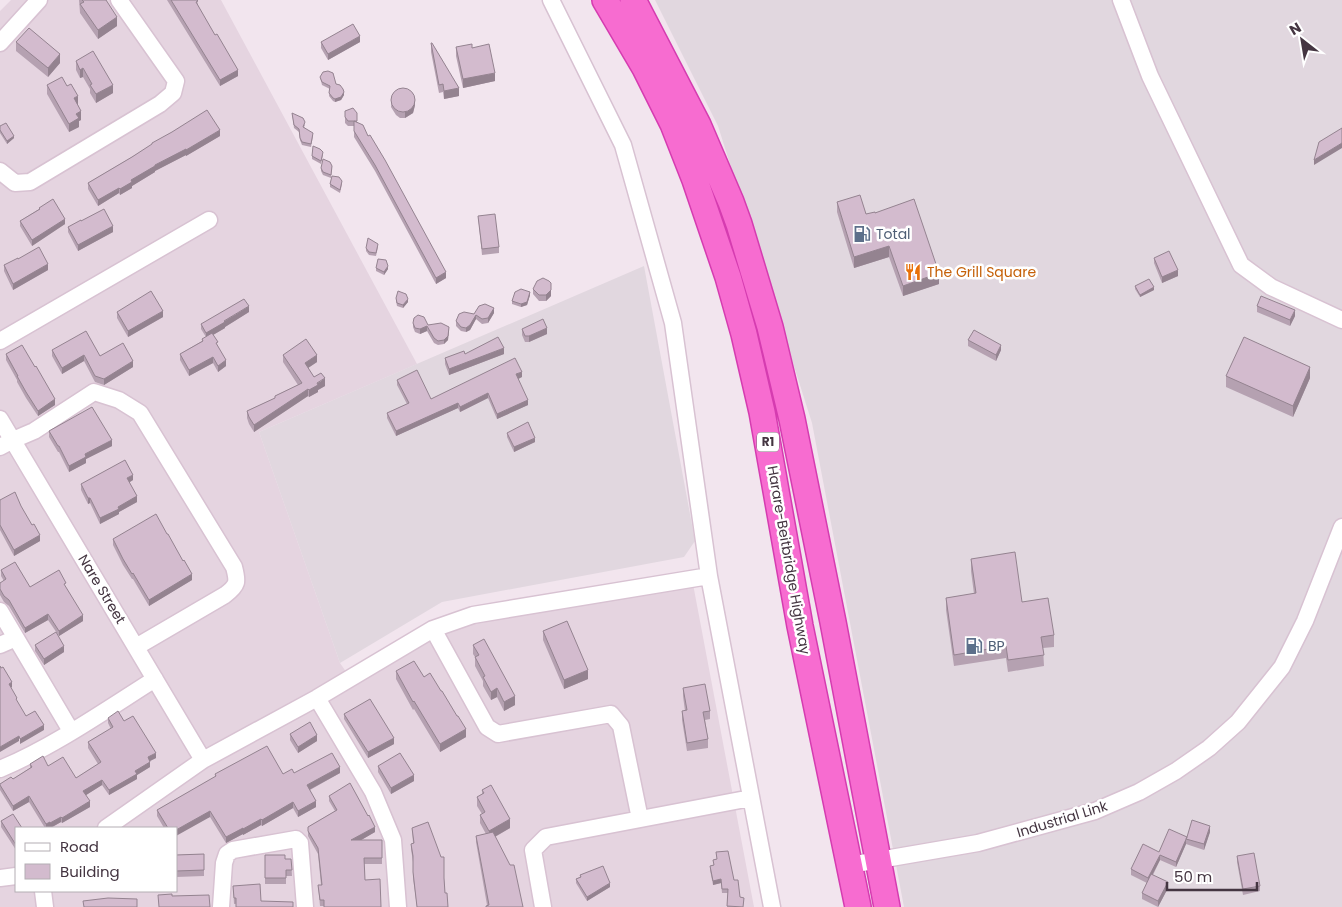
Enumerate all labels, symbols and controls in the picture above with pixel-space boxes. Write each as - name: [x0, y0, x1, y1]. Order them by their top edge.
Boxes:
- north arrow: [1277, 15, 1327, 65]
- text: N: [1286, 18, 1305, 40]
- fuel station icon: Total: [852, 224, 872, 244]
- place label: Total: [876, 224, 911, 244]
- restaurant icon: The Grill Square: [903, 262, 923, 282]
- place label: The Grill Square: [927, 262, 1036, 282]
- road number: R1: [757, 432, 779, 452]
- street label: Harare-Beitbridge Highway: [763, 464, 815, 656]
- street label: Nare Street: [73, 550, 131, 628]
- fuel station icon: BP: [964, 636, 984, 656]
- place label: BP: [988, 636, 1005, 656]
- street label: Industrial Link: [1014, 795, 1111, 842]
- legend: [15, 827, 178, 892]
- text: Road: [60, 836, 99, 857]
- scale bar: [1167, 860, 1257, 892]
- text: Building: [60, 861, 120, 882]
- text: 50 m: [1174, 866, 1212, 887]

